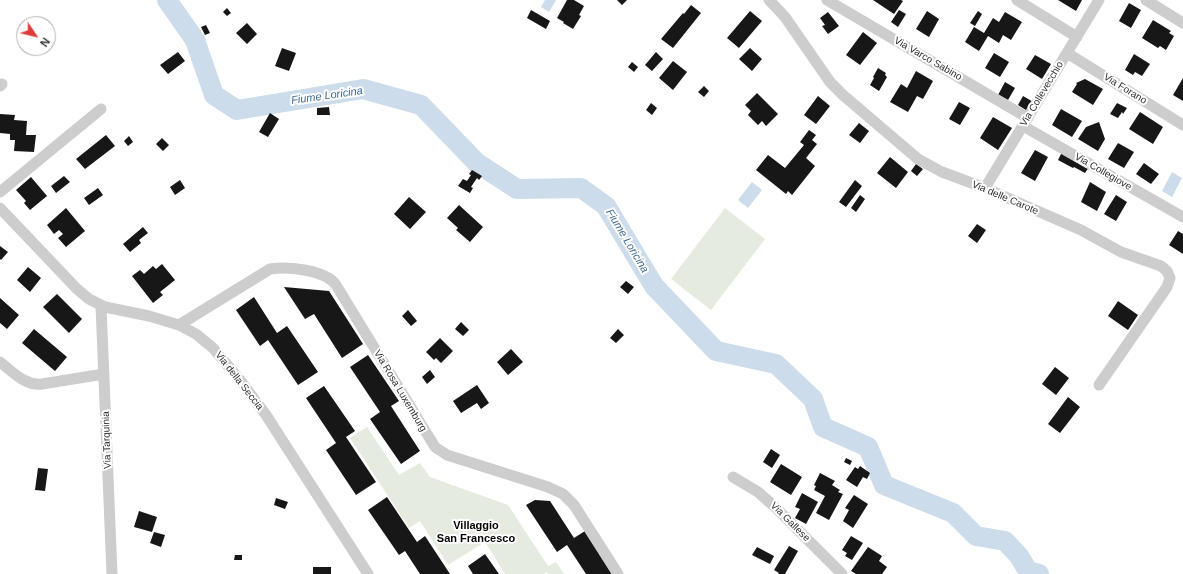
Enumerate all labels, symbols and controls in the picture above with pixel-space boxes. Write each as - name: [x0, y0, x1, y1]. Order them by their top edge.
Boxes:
- north arrow: [16, 16, 56, 56]
- street label: Via Varco Sabino: [892, 35, 964, 83]
- text: N: [38, 36, 52, 49]
- street label: Via Collevecchio: [1018, 59, 1066, 129]
- street label: Via Forano: [1101, 71, 1149, 107]
- water label: Fiume Loricina: [290, 84, 364, 108]
- street label: Via Collegiove: [1072, 151, 1134, 193]
- street label: Via delle Carote: [970, 179, 1040, 217]
- water label: Fiume Loricina: [603, 207, 651, 275]
- street label: Via Rosa Luxemburg: [371, 348, 429, 434]
- street label: Via della Seccia: [212, 349, 266, 413]
- street label: Via Tarquinia: [100, 411, 114, 469]
- street label: Via Gallese: [768, 500, 812, 544]
- district label: Villaggio San Francesco: [437, 519, 515, 545]

